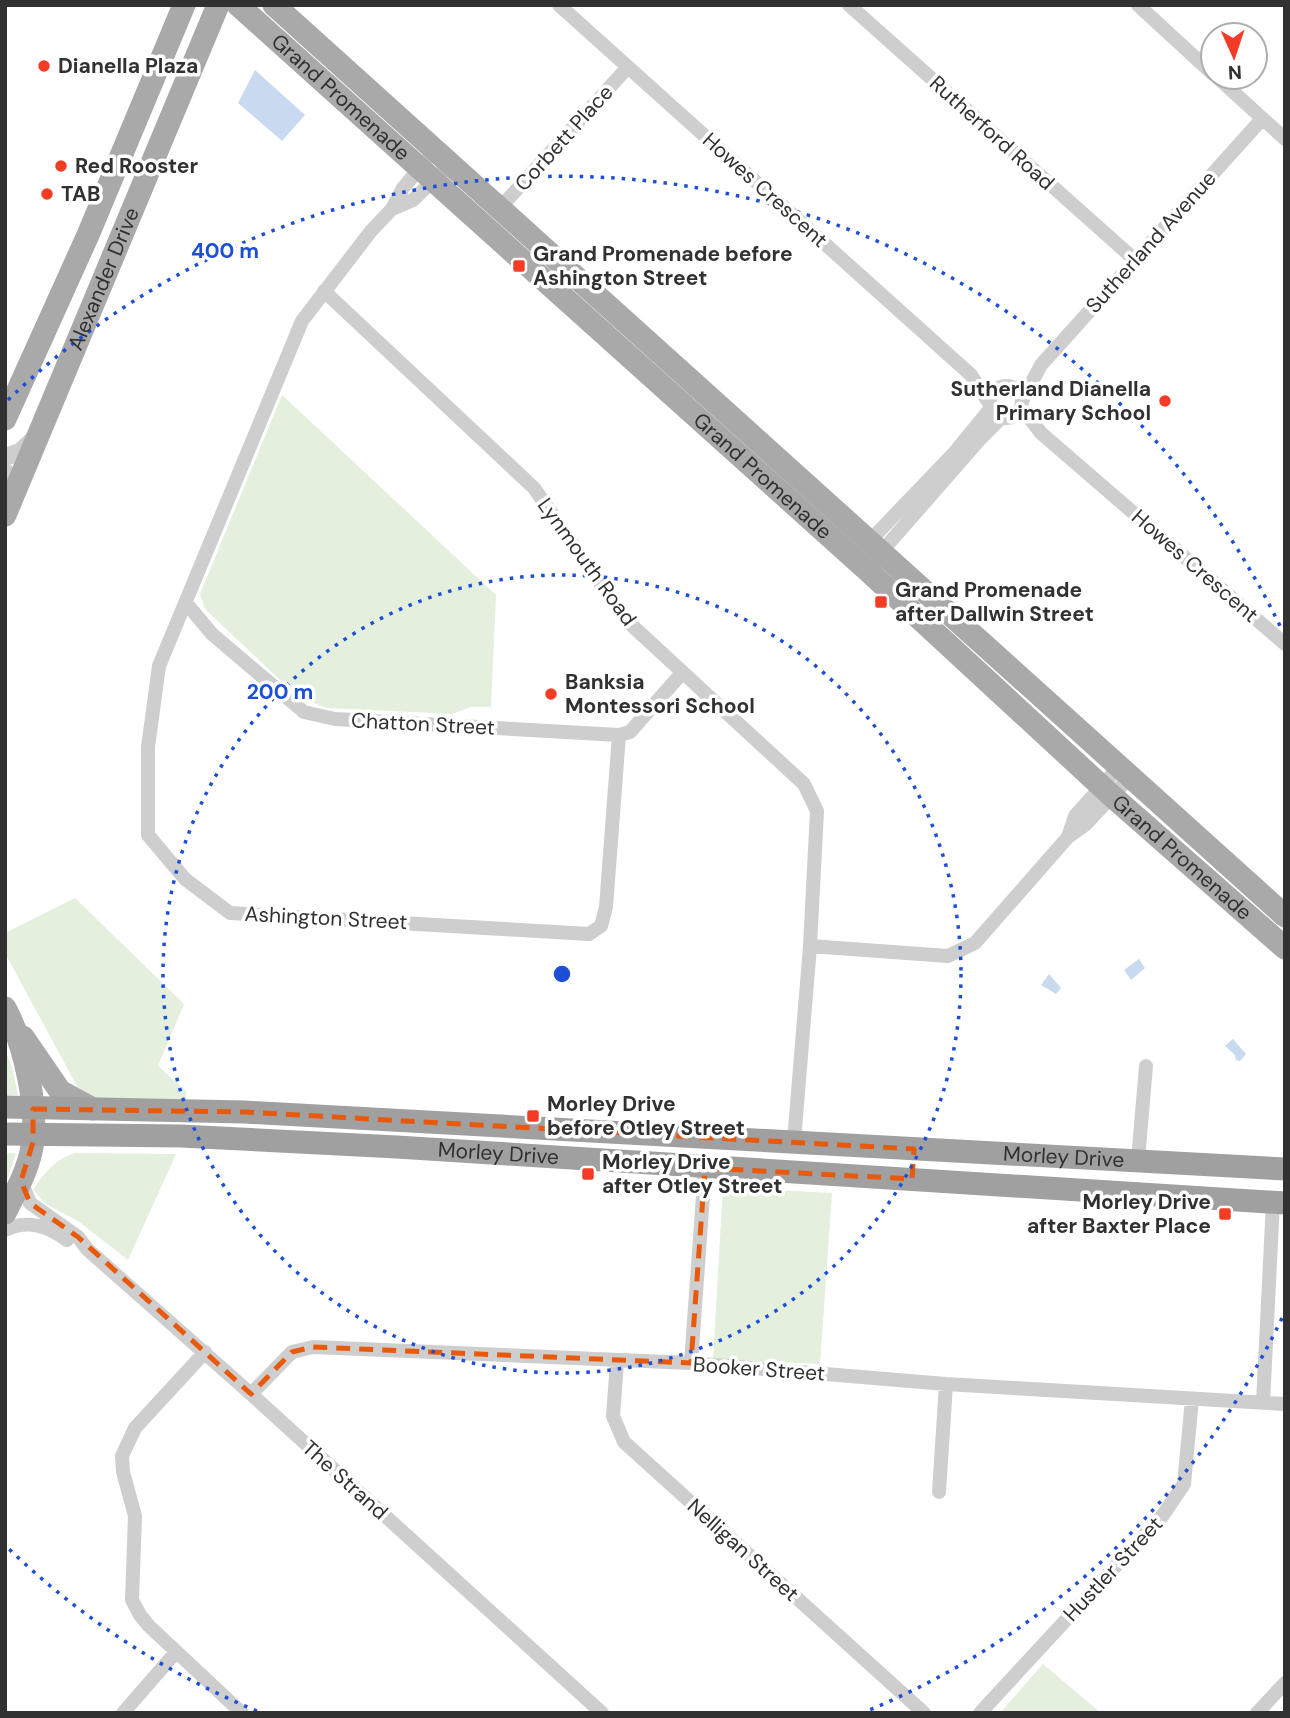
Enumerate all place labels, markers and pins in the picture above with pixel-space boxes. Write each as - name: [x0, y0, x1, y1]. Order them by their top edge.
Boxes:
- place label: Dianella Plaza: [58, 52, 198, 80]
- marker: Dianella Plaza: [36, 58, 52, 74]
- place label: Red Rooster: [75, 152, 199, 180]
- marker: Red Rooster: [53, 158, 69, 174]
- place label: TAB: [61, 180, 100, 208]
- marker: TAB: [39, 186, 55, 202]
- place label: Grand Promenade before Ashington Street: [533, 240, 793, 292]
- marker: Grand Promenade before Ashington Street: [511, 258, 527, 274]
- place label: Sutherland Dianella Primary School: [950, 375, 1151, 427]
- marker: Sutherland Dianella Primary School: [1157, 393, 1173, 409]
- place label: Grand Promenade after Dallwin Street: [895, 576, 1094, 628]
- marker: Grand Promenade after Dallwin Street: [873, 594, 889, 610]
- place label: Banksia Montessori School: [565, 668, 755, 720]
- marker: Banksia Montessori School: [543, 686, 559, 702]
- centre of rings: [550, 962, 574, 986]
- place label: Morley Drive before Otley Street: [547, 1090, 745, 1142]
- marker: Morley Drive before Otley Street: [525, 1108, 541, 1124]
- place label: Morley Drive after Otley Street: [602, 1148, 782, 1200]
- marker: Morley Drive after Otley Street: [580, 1166, 596, 1182]
- place label: Morley Drive after Baxter Place: [1027, 1188, 1211, 1240]
- marker: Morley Drive after Baxter Place: [1217, 1206, 1233, 1222]

